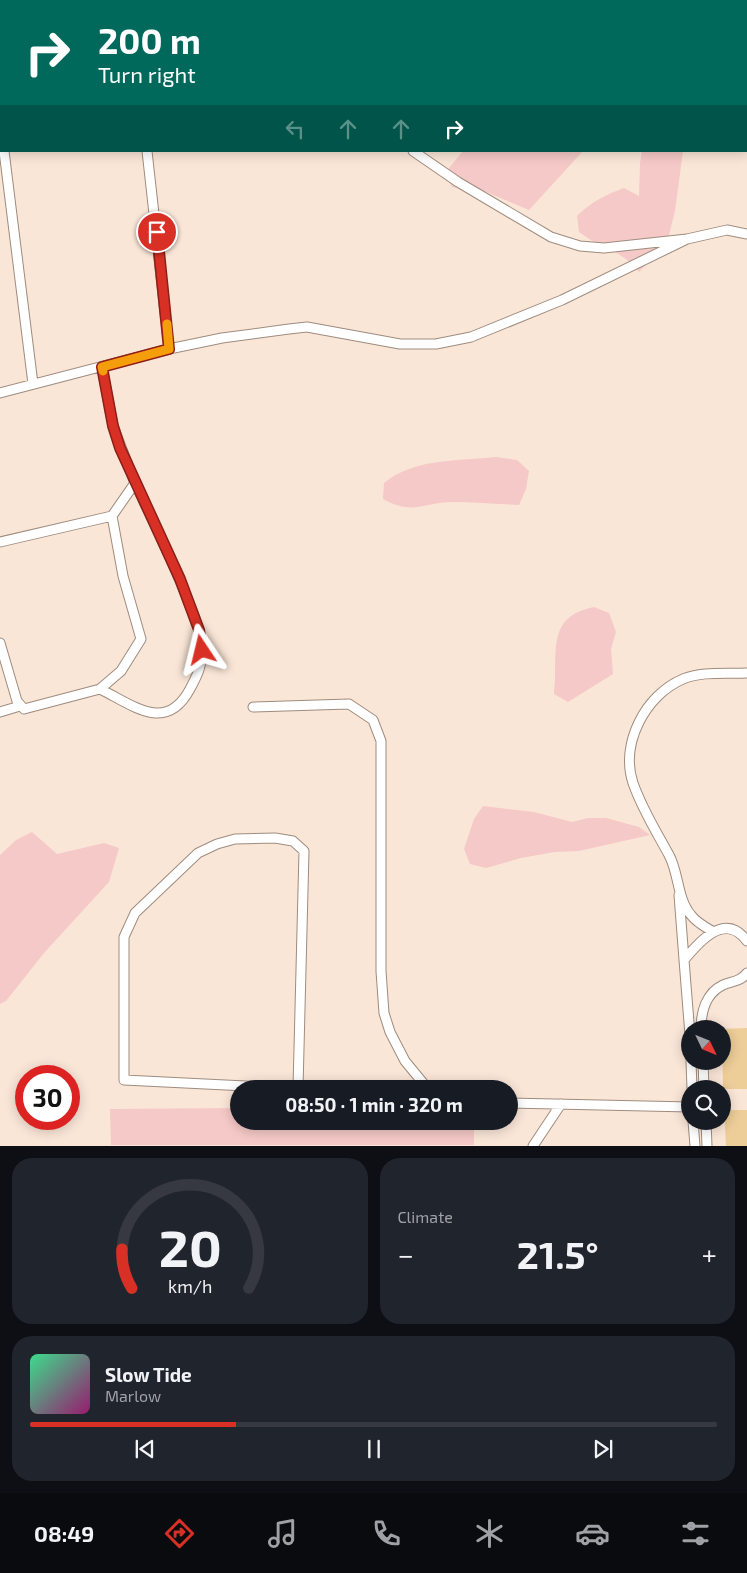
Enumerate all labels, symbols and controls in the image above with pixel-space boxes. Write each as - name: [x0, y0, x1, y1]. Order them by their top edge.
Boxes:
- text: 200 m: [98, 19, 201, 61]
- icon: right: [15, 20, 80, 85]
- text: Turn right: [98, 61, 196, 87]
- icon: left: [281, 115, 309, 143]
- icon: ahead: [334, 115, 362, 143]
- icon: ahead: [387, 115, 415, 143]
- icon: right: [440, 115, 468, 143]
- pin: [136, 211, 178, 253]
- icon: arrive: [143, 218, 171, 246]
- position arrow: [175, 623, 227, 675]
- north arrow: [681, 1020, 731, 1070]
- map controls: [681, 1020, 731, 1130]
- speed limit sign: 30: [15, 1065, 80, 1130]
- button: search: [681, 1080, 731, 1130]
- text: 08:50 · 1 min · 320 m: [285, 1093, 463, 1116]
- text: Climate: [398, 1207, 453, 1226]
- text: 20: [158, 1215, 221, 1277]
- text: 21.5°: [517, 1231, 599, 1277]
- text: −: [398, 1237, 414, 1271]
- text: +: [702, 1237, 717, 1271]
- text: km/h: [168, 1275, 212, 1297]
- text: Slow Tide: [105, 1363, 192, 1386]
- text: Marlow: [105, 1386, 161, 1405]
- icon: previous: [131, 1435, 159, 1463]
- icon: pause: [360, 1435, 388, 1463]
- icon: next: [589, 1435, 617, 1463]
- icon: directions: [162, 1516, 197, 1551]
- icon: music: [265, 1516, 300, 1551]
- icon: phone: [369, 1516, 404, 1551]
- icon: climate: [472, 1516, 507, 1551]
- icon: car: [575, 1516, 610, 1551]
- icon: filters: [678, 1516, 713, 1551]
- text: 08:49: [34, 1520, 94, 1546]

